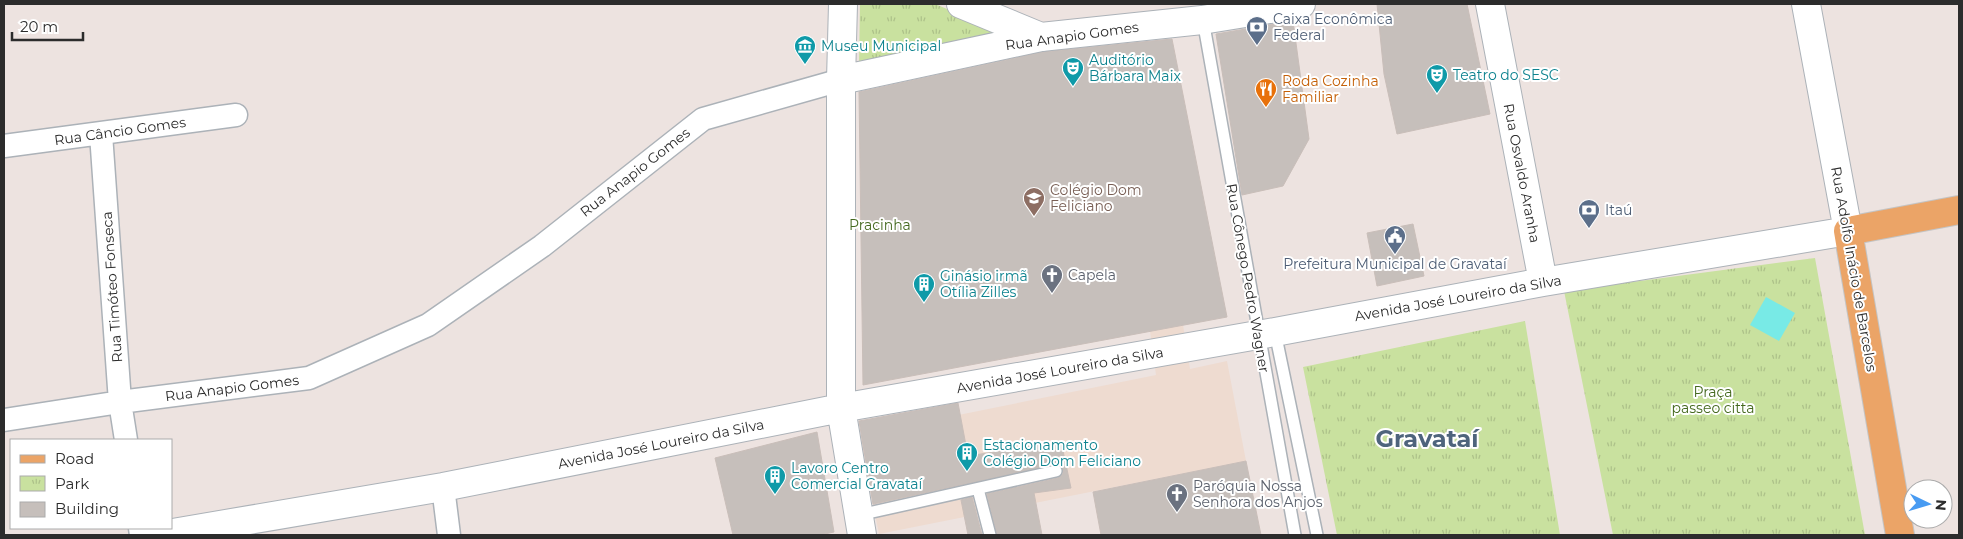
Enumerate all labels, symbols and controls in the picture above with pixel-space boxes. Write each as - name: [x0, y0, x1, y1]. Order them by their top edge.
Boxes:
- scale bar: [12, 10, 84, 42]
- place label: Caixa Econômica Federal: [1273, 10, 1393, 44]
- bank icon: Caixa Econômica Federal: [1245, 15, 1269, 46]
- text: 20 m: [20, 17, 58, 36]
- street label: Rua Anapio Gomes: [1004, 18, 1140, 54]
- museum icon: Museu Municipal: [793, 34, 817, 65]
- place label: Museu Municipal: [821, 37, 941, 55]
- place label: Auditório Bárbara Maix: [1089, 51, 1181, 85]
- theatre icon: Auditório Bárbara Maix: [1061, 56, 1085, 87]
- theatre icon: Teatro do SESC: [1425, 63, 1449, 94]
- place label: Teatro do SESC: [1453, 66, 1559, 84]
- place label: Roda Cozinha Familiar: [1282, 72, 1379, 106]
- restaurant icon: Roda Cozinha Familiar: [1254, 77, 1278, 108]
- street label: Rua Osvaldo Aranha: [1500, 102, 1544, 244]
- street label: Rua Câncio Gomes: [53, 113, 187, 149]
- street label: Rua Anapio Gomes: [576, 123, 694, 221]
- street label: Rua Adolfo Inácio de Barcelos: [1827, 165, 1881, 373]
- place label: Colégio Dom Feliciano: [1050, 181, 1142, 215]
- street label: Rua Cônego Pedro Wagner: [1222, 182, 1274, 374]
- school or university icon: Colégio Dom Feliciano: [1022, 186, 1046, 217]
- bank icon: Itaú: [1577, 198, 1601, 229]
- place label: Itaú: [1605, 201, 1632, 219]
- street label: Rua Timóteo Fonseca: [98, 211, 126, 363]
- park label: Pracinha: [849, 216, 911, 234]
- public building icon: Prefeitura Municipal de Gravataí: [1383, 224, 1407, 255]
- place label: Prefeitura Municipal de Gravataí: [1283, 255, 1508, 273]
- church icon: Capela: [1040, 263, 1064, 294]
- place label: Capela: [1068, 266, 1116, 284]
- place label: Ginásio irmã Otília Zilles: [940, 267, 1028, 301]
- street label: Avenida José Loureiro da Silva: [1353, 271, 1563, 325]
- building icon: Ginásio irmã Otília Zilles: [912, 272, 936, 303]
- street label: Avenida José Loureiro da Silva: [955, 343, 1165, 397]
- street label: Rua Anapio Gomes: [164, 371, 300, 405]
- park label: Praça passeo citta: [1672, 383, 1754, 417]
- street label: Avenida José Loureiro da Silva: [556, 415, 766, 473]
- district label: Gravataí: [1375, 424, 1480, 453]
- place label: Estacionamento Colégio Dom Feliciano: [983, 436, 1141, 470]
- legend: [10, 439, 172, 529]
- building icon: Estacionamento Colégio Dom Feliciano: [955, 441, 979, 472]
- text: Road: [55, 449, 94, 468]
- place label: Lavoro Centro Comercial Gravataí: [791, 459, 924, 493]
- building icon: Lavoro Centro Comercial Gravataí: [763, 464, 787, 495]
- text: Park: [55, 474, 89, 493]
- place label: Paróquia Nossa Senhora dos Anjos: [1193, 477, 1323, 511]
- north arrow: [1903, 479, 1953, 529]
- church icon: Paróquia Nossa Senhora dos Anjos: [1165, 482, 1189, 513]
- text: Building: [55, 499, 119, 518]
- text: N: [1931, 499, 1950, 512]

